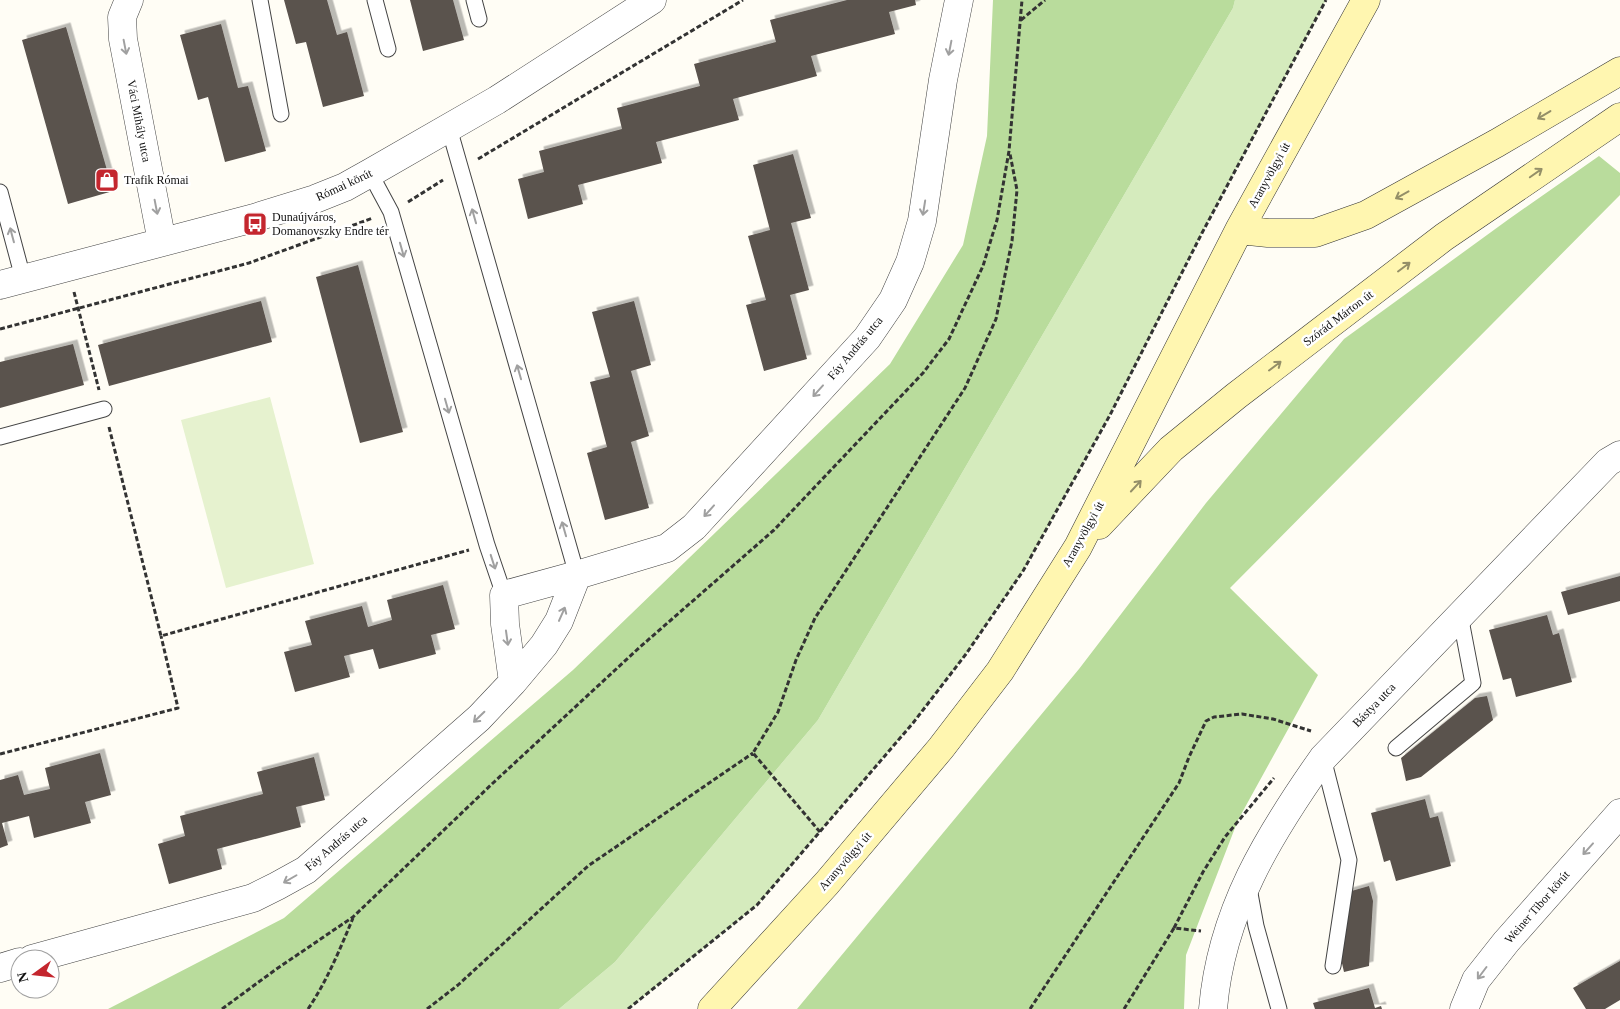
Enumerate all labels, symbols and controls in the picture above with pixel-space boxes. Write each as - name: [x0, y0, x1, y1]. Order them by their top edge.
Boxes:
- one-way arrow: [120, 39, 130, 55]
- one-way arrow: [945, 39, 954, 55]
- street label: Váci Mihály utca: [124, 79, 154, 164]
- one-way arrow: [1537, 110, 1551, 120]
- street label: Aranyvölgyi út: [1245, 139, 1293, 210]
- street label: Római körút: [314, 166, 375, 204]
- shop icon: Trafik Római: [94, 167, 120, 193]
- one-way arrow: [1529, 168, 1543, 178]
- place label: Trafik Római: [124, 173, 189, 187]
- one-way arrow: [1395, 190, 1410, 200]
- one-way arrow: [151, 198, 161, 214]
- one-way arrow: [919, 200, 929, 216]
- one-way arrow: [469, 208, 479, 224]
- place label: Dunaújváros, Domanovszky Endre tér: [272, 210, 389, 238]
- bus stop icon: Dunaújváros, Domanovszky Endre tér: [242, 211, 268, 237]
- one-way arrow: [6, 228, 16, 244]
- one-way arrow: [398, 241, 407, 257]
- one-way arrow: [1397, 262, 1410, 273]
- street label: Szórád Márton út: [1300, 287, 1376, 349]
- street label: Fáy András utca: [825, 313, 886, 382]
- one-way arrow: [1268, 361, 1282, 371]
- one-way arrow: [513, 365, 523, 381]
- one-way arrow: [813, 384, 824, 397]
- one-way arrow: [443, 398, 453, 414]
- one-way arrow: [1130, 480, 1142, 492]
- street label: Aranyvölgyi út: [1059, 498, 1107, 569]
- one-way arrow: [703, 504, 715, 517]
- one-way arrow: [558, 521, 568, 537]
- one-way arrow: [489, 554, 498, 569]
- one-way arrow: [557, 607, 567, 622]
- one-way arrow: [502, 629, 512, 645]
- street label: Bástya utca: [1350, 680, 1399, 730]
- one-way arrow: [473, 711, 486, 723]
- street label: Fáy András utca: [302, 812, 371, 874]
- street label: Aranyvölgyi út: [816, 828, 875, 893]
- one-way arrow: [1582, 843, 1593, 856]
- street label: Weiner Tibor körút: [1502, 867, 1573, 946]
- one-way arrow: [283, 875, 297, 885]
- north arrow: [10, 949, 60, 999]
- one-way arrow: [1477, 966, 1487, 980]
- text: N: [14, 970, 31, 984]

